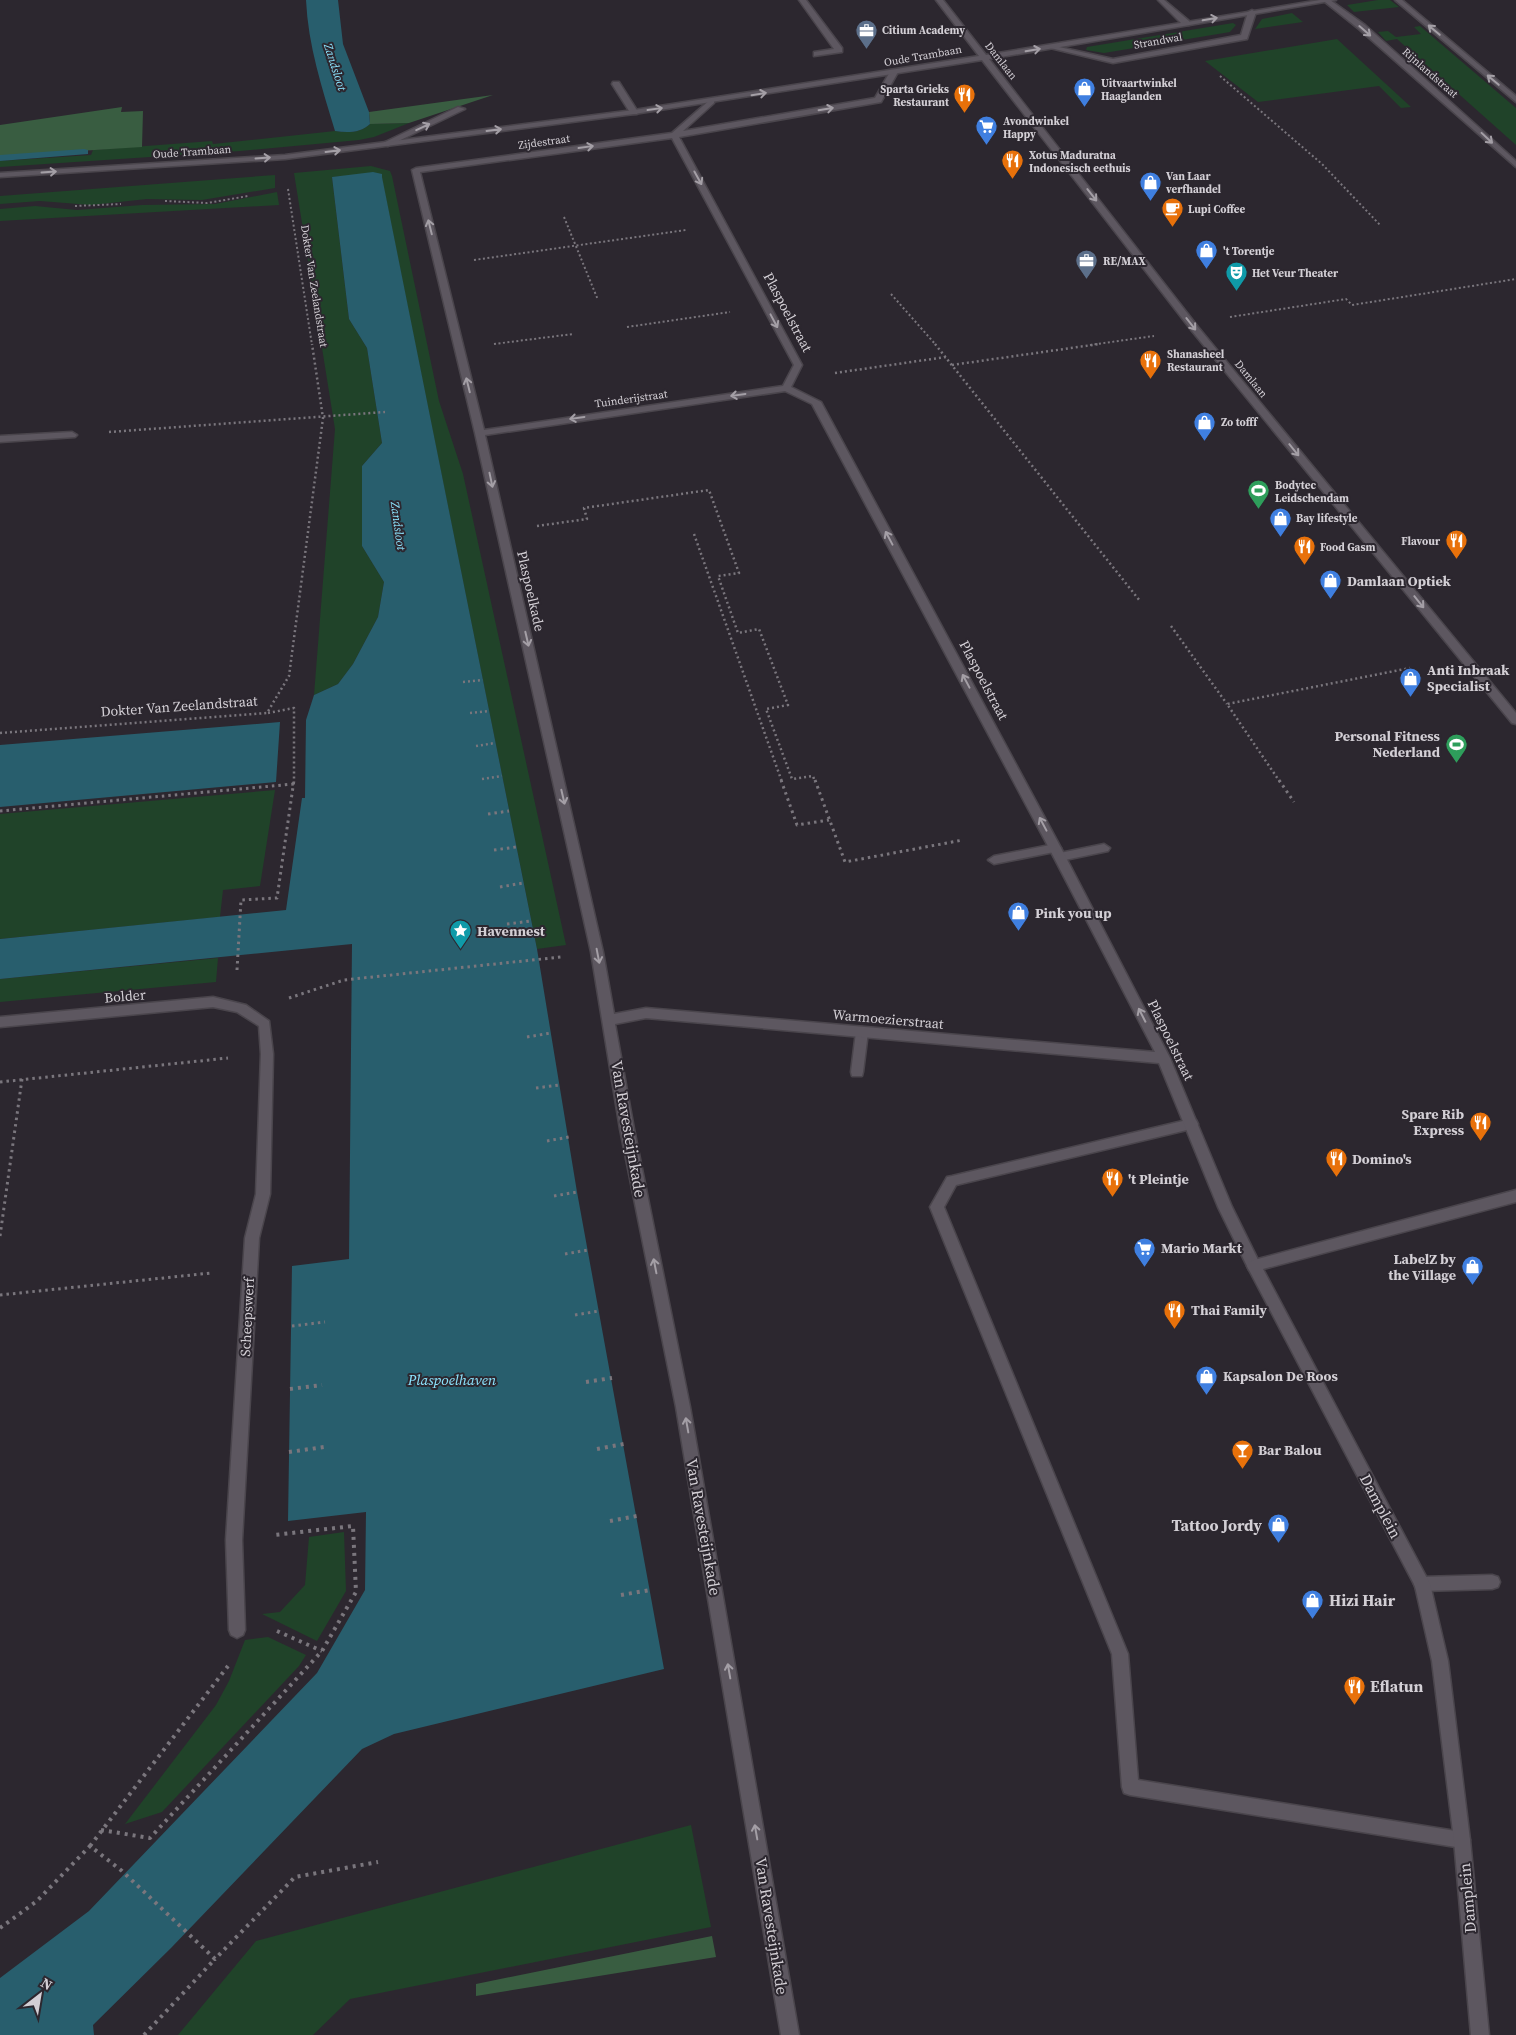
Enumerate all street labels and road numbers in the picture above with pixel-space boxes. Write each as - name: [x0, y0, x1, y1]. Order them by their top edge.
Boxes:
- street label: Strandwal: [1133, 29, 1183, 53]
- street label: Damlaan: [981, 39, 1021, 83]
- street label: Oude Trambaan: [883, 42, 963, 70]
- street label: Rijnlandstraat: [1399, 45, 1461, 102]
- street label: Zijdestraat: [517, 131, 571, 153]
- street label: Oude Trambaan: [152, 142, 232, 162]
- street label: Dokter Van Zeelandstraat: [297, 224, 331, 349]
- street label: Plaspoelstraat: [759, 269, 818, 356]
- street label: Damlaan: [1231, 357, 1271, 401]
- street label: Tuinderijstraat: [594, 386, 669, 412]
- street label: Plaspoelkade: [512, 549, 550, 633]
- street label: Plaspoelstraat: [955, 637, 1014, 724]
- street label: Dokter Van Zeelandstraat: [100, 691, 259, 721]
- street label: Bolder: [103, 984, 147, 1008]
- street label: Plaspoelstraat: [1143, 996, 1199, 1084]
- street label: Warmoezierstraat: [832, 1004, 945, 1034]
- street label: Van Ravesteijnkade: [606, 1059, 652, 1199]
- street label: Scheepswerf: [235, 1276, 259, 1357]
- street label: Van Ravesteijnkade: [681, 1457, 727, 1597]
- street label: Damplein: [1355, 1470, 1407, 1542]
- street label: Van Ravesteijnkade: [750, 1856, 794, 1996]
- street label: Damplein: [1453, 1862, 1481, 1934]

